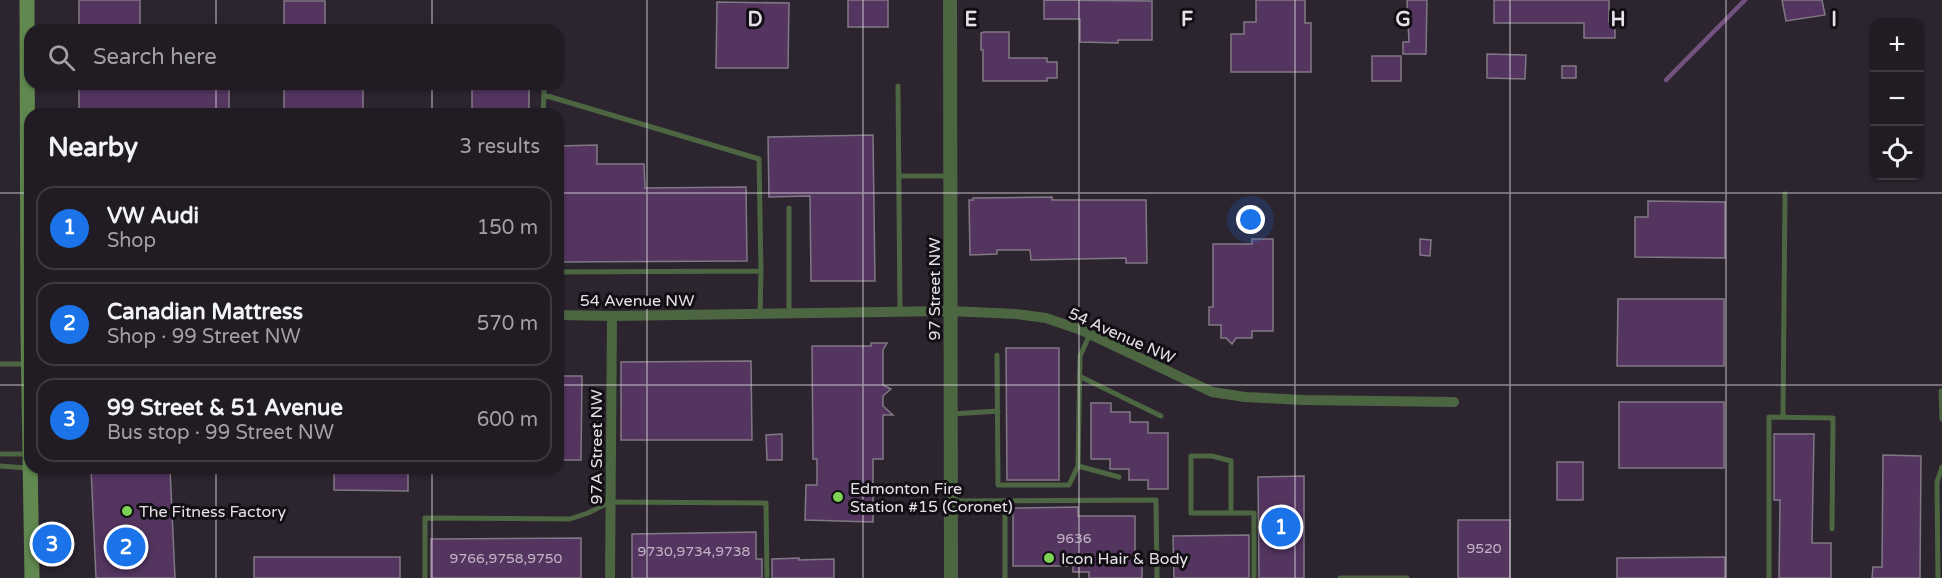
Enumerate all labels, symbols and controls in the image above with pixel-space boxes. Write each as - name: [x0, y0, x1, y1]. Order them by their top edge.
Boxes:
- text: D: [747, 8, 763, 32]
- text: E: [965, 8, 978, 32]
- text: F: [1181, 8, 1193, 32]
- text: G: [1395, 8, 1411, 32]
- text: H: [1610, 8, 1626, 32]
- text: I: [1831, 8, 1837, 32]
- map controls: [1870, 18, 1924, 180]
- button: +: [1870, 18, 1924, 72]
- search box: [24, 24, 564, 90]
- icon: search: [45, 41, 78, 74]
- text: Search here: [93, 44, 217, 70]
- button: −: [1870, 72, 1924, 126]
- button: locate: [1870, 126, 1924, 180]
- text: Nearby: [48, 132, 138, 163]
- text: 3 results: [460, 135, 540, 159]
- text: VW Audi: [107, 203, 199, 229]
- your location: [1236, 205, 1265, 234]
- text: 1: [63, 216, 76, 240]
- text: 150 m: [477, 216, 538, 240]
- text: Shop: [107, 229, 156, 253]
- street label: 97 Street NW: [925, 237, 945, 341]
- street label: 54 Avenue NW: [580, 291, 694, 311]
- text: Canadian Mattress: [107, 299, 303, 325]
- street label: 54 Avenue NW: [1065, 303, 1178, 368]
- text: 2: [63, 312, 76, 336]
- text: 570 m: [477, 312, 538, 336]
- text: Shop · 99 Street NW: [107, 325, 301, 349]
- street label: 97A Street NW: [587, 389, 607, 505]
- text: 99 Street & 51 Avenue: [107, 395, 343, 421]
- text: 3: [63, 408, 76, 432]
- text: 600 m: [477, 408, 538, 432]
- text: Bus stop · 99 Street NW: [107, 421, 334, 445]
- place label: Edmonton Fire Station #15 (Coronet): [850, 479, 1013, 517]
- marker: Edmonton Fire Station #15 (Coronet): [831, 490, 845, 504]
- place label: The Fitness Factory: [139, 502, 286, 522]
- marker: The Fitness Factory: [120, 504, 134, 518]
- pin: 1: [1262, 504, 1300, 550]
- pin: 3: [32, 522, 72, 566]
- pin: 2: [106, 524, 146, 570]
- house number: 9636: [1056, 530, 1092, 547]
- house number: 9520: [1466, 540, 1502, 557]
- house number: 9730,9734,9738: [638, 543, 751, 560]
- place label: Icon Hair & Body: [1061, 549, 1188, 569]
- house number: 9766,9758,9750: [450, 550, 563, 567]
- marker: Icon Hair & Body: [1042, 551, 1056, 565]

